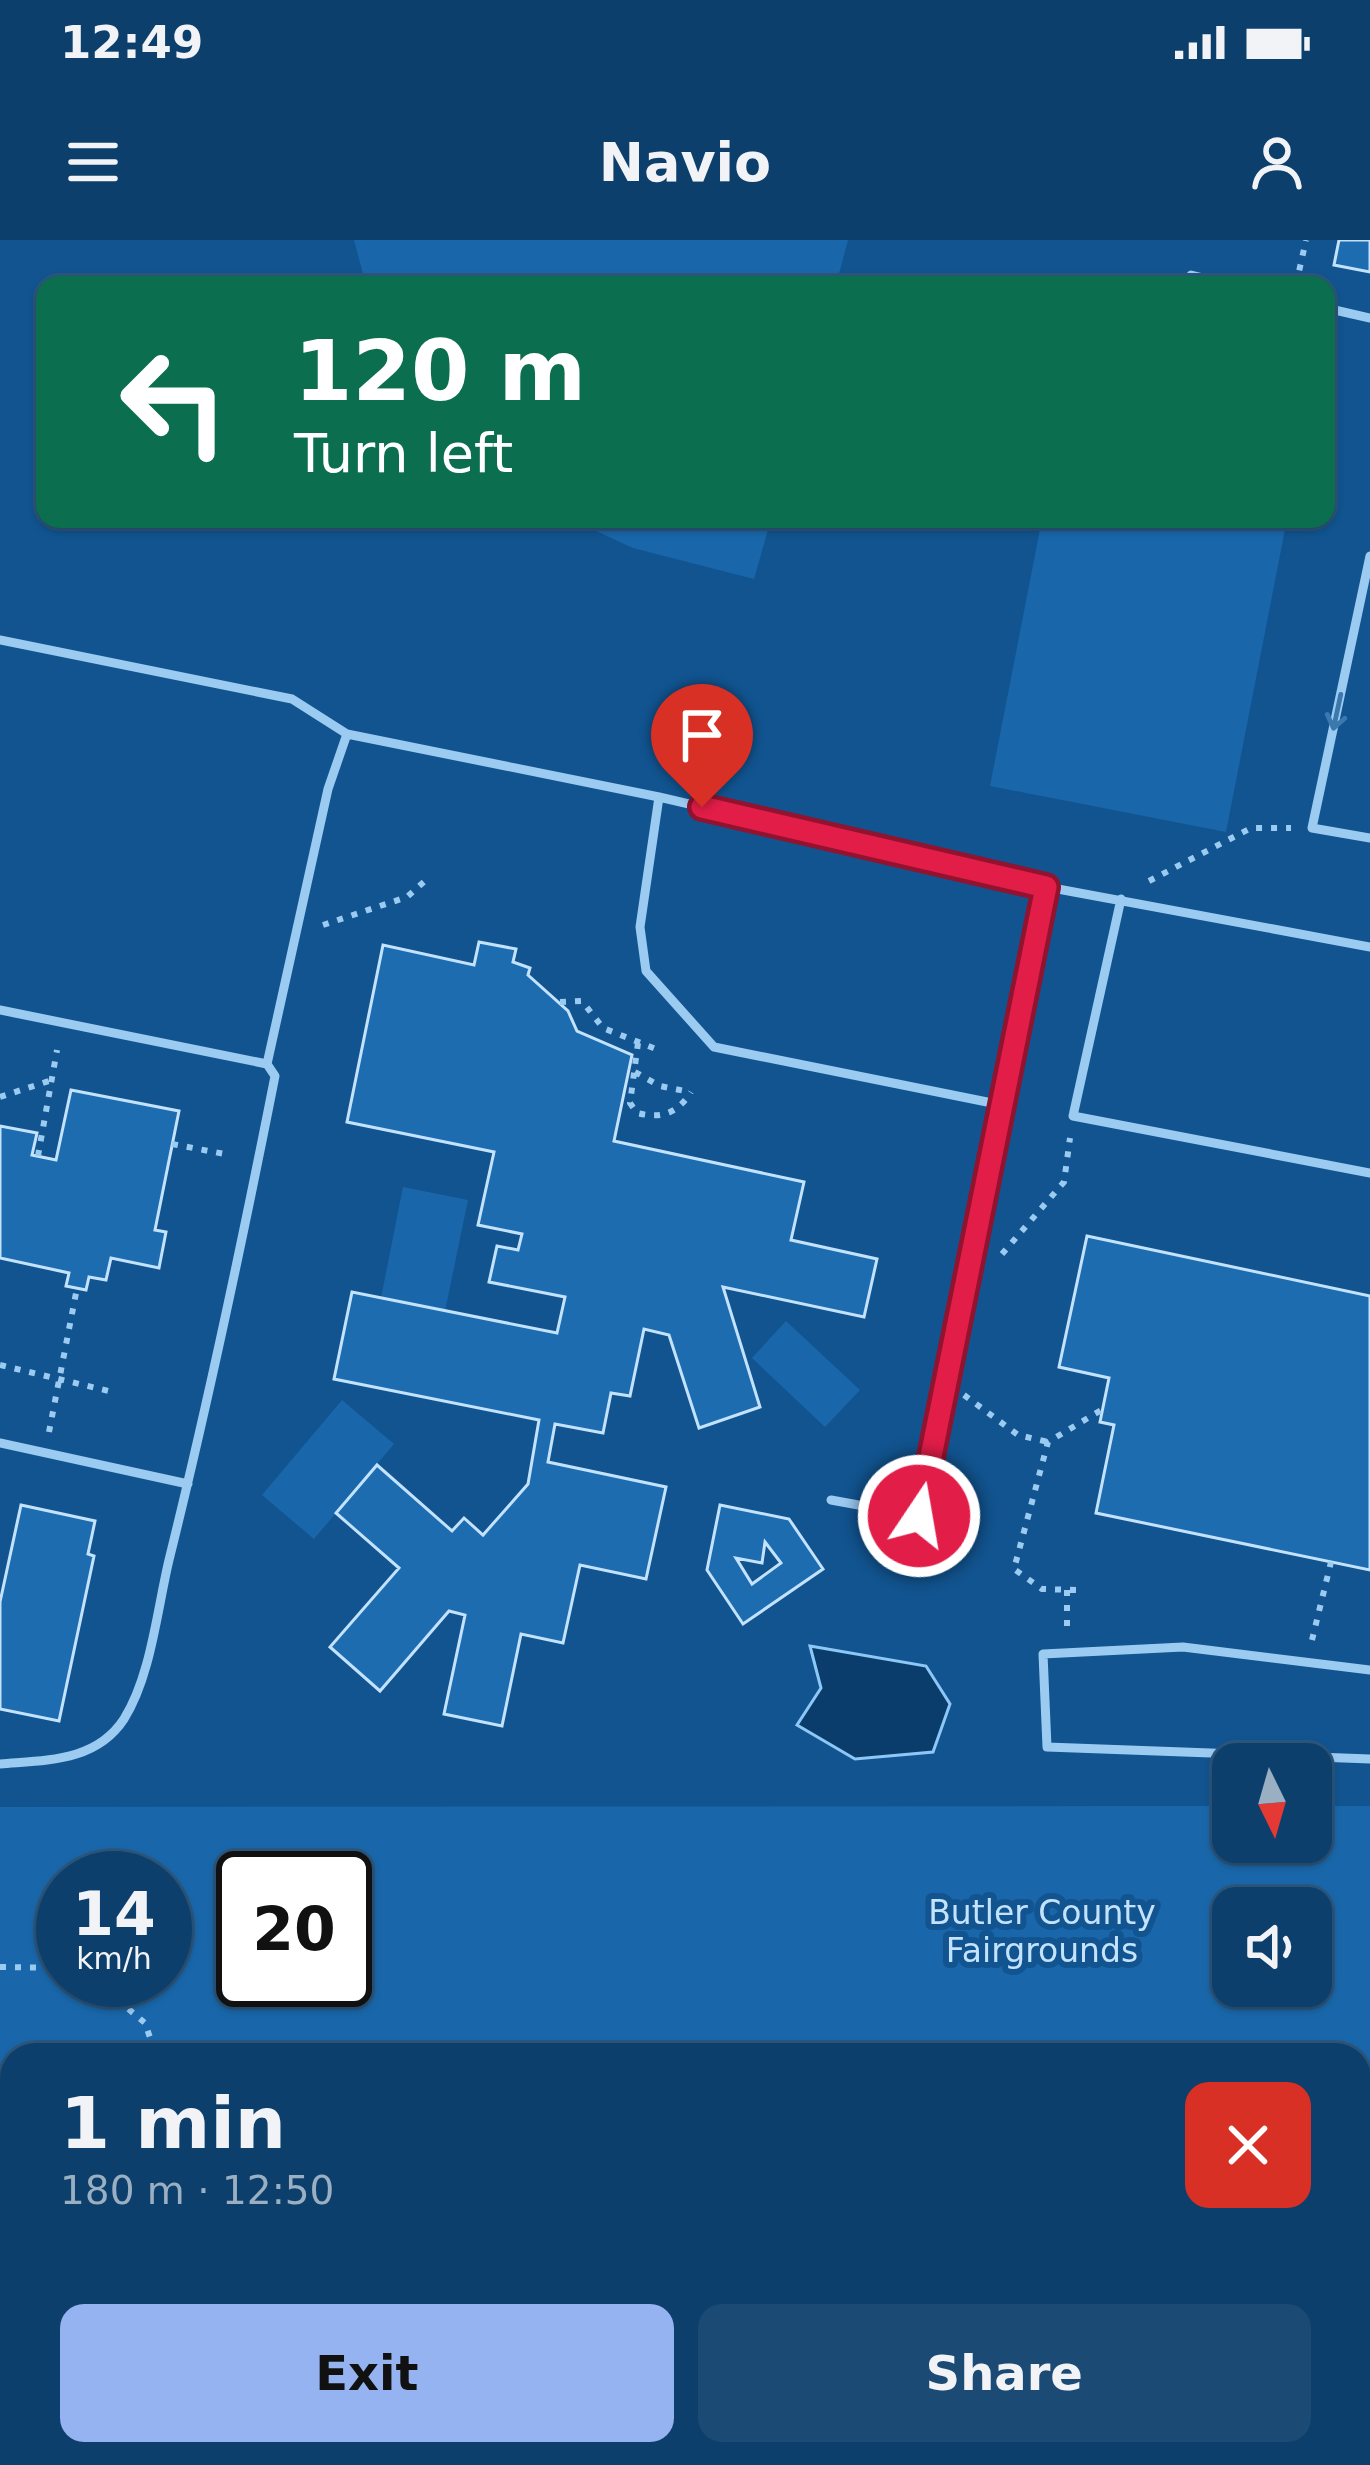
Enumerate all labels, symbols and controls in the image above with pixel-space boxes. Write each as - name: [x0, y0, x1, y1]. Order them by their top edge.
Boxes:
- text: 12:49: [60, 16, 203, 69]
- icon: menu: [60, 129, 126, 195]
- icon: person: [1244, 129, 1310, 195]
- text: Navio: [599, 131, 771, 194]
- text: 120 m: [294, 322, 586, 420]
- icon: left: [96, 324, 252, 480]
- text: Turn left: [294, 422, 513, 485]
- pin: [651, 684, 753, 807]
- one-way arrow: [1325, 691, 1347, 730]
- icon: arrive: [669, 702, 735, 768]
- position arrow: [856, 1453, 982, 1579]
- north arrow: [1212, 1743, 1332, 1863]
- map controls: [1212, 1743, 1332, 2007]
- speed limit sign: 20: [216, 1851, 372, 2007]
- text: 14: [72, 1879, 156, 1949]
- button: sound: [1212, 1887, 1332, 2007]
- park label: Butler County Fairgrounds: [928, 1893, 1156, 1970]
- text: km/h: [76, 1941, 152, 1976]
- text: 1 min: [60, 2081, 286, 2165]
- button: close: [1185, 2082, 1311, 2208]
- text: 180 m · 12:50: [60, 2168, 334, 2213]
- button: Exit: [60, 2304, 674, 2442]
- button: Share: [698, 2304, 1311, 2442]

